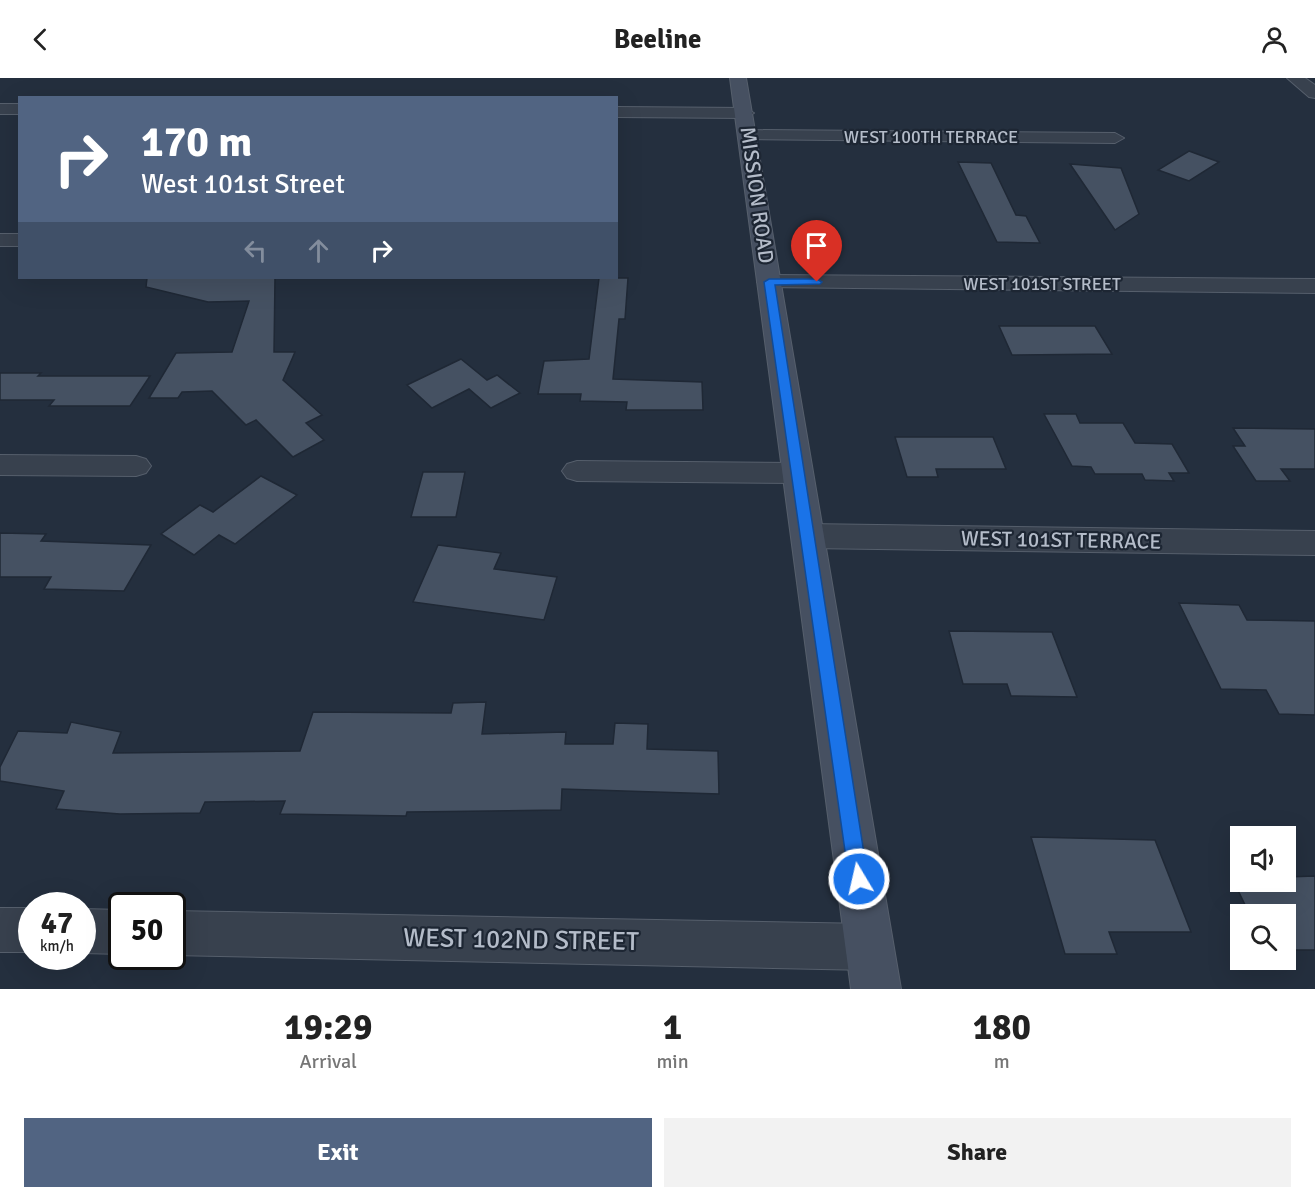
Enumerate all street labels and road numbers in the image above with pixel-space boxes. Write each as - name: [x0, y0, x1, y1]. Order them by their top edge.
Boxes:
- street label: MISSION ROAD: [735, 125, 779, 265]
- street label: WEST 100TH TERRACE: [844, 126, 1018, 148]
- street label: WEST 101ST STREET: [963, 273, 1121, 295]
- street label: WEST 101ST TERRACE: [961, 525, 1161, 555]
- street label: WEST 102ND STREET: [403, 922, 639, 958]

